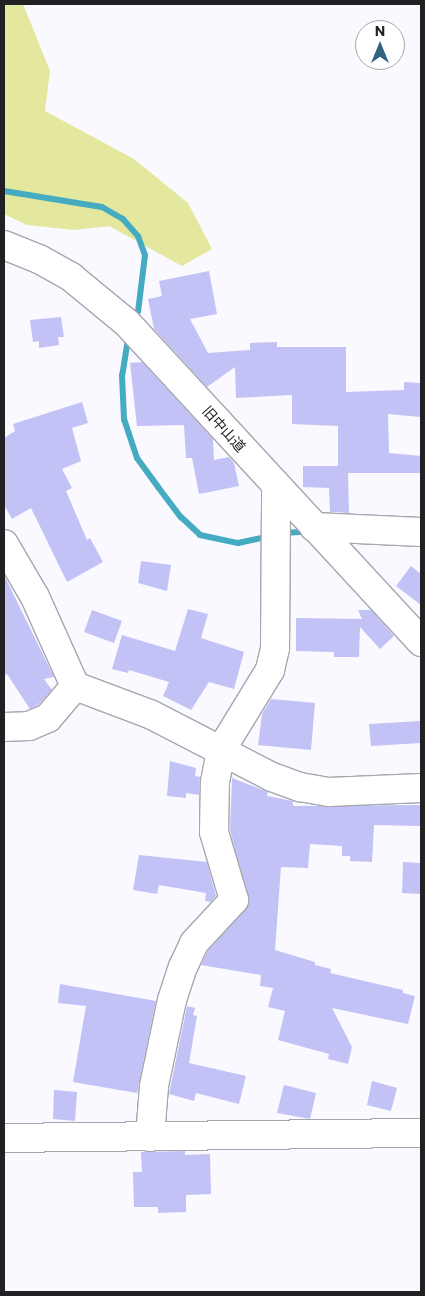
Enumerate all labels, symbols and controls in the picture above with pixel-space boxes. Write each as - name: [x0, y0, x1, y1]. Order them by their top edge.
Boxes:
- north arrow: [355, 20, 405, 70]
- text: N: [375, 22, 385, 39]
- street label: 旧中山道: [199, 403, 249, 455]

